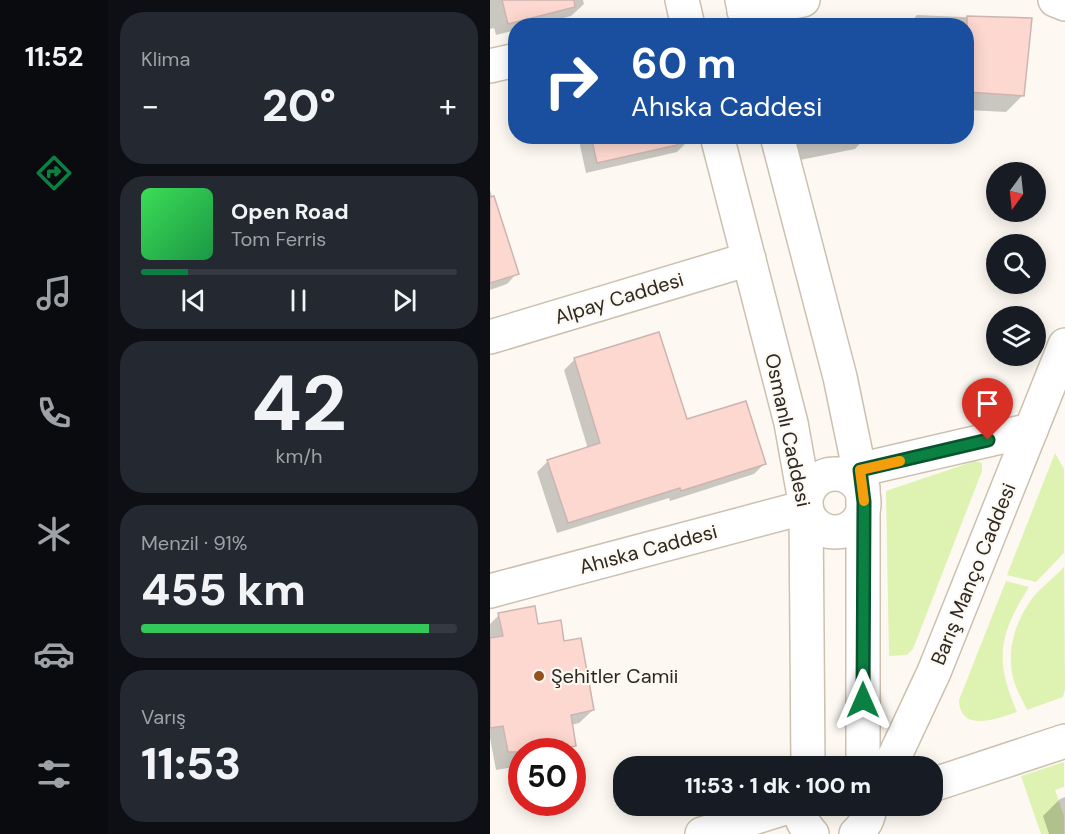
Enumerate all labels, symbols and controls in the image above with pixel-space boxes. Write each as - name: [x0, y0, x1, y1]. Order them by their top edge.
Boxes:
- text: 60 m: [631, 36, 737, 91]
- text: 11:52: [25, 39, 83, 74]
- icon: right: [532, 42, 610, 120]
- text: Klima: [141, 46, 190, 72]
- text: 20°: [262, 76, 336, 135]
- text: −: [141, 84, 159, 127]
- text: +: [439, 84, 457, 127]
- text: Ahıska Caddesi: [631, 89, 822, 124]
- icon: directions: [33, 152, 75, 194]
- north arrow: [986, 162, 1046, 222]
- map controls: [986, 162, 1046, 366]
- text: Open Road: [231, 197, 349, 226]
- text: Tom Ferris: [231, 226, 326, 252]
- button: search: [986, 234, 1046, 294]
- street label: Alpay Caddesi: [551, 266, 687, 330]
- icon: music: [33, 272, 75, 314]
- icon: previous: [177, 284, 210, 317]
- icon: pause: [282, 284, 315, 317]
- icon: next: [388, 284, 421, 317]
- button: layers: [986, 306, 1046, 366]
- street label: Osmanlı Caddesi: [759, 351, 817, 509]
- text: 42: [251, 353, 347, 454]
- pin: [962, 378, 1013, 440]
- icon: arrive: [971, 387, 1004, 420]
- icon: phone: [33, 392, 75, 434]
- text: km/h: [275, 443, 323, 469]
- street label: Barış Manço Caddesi: [925, 479, 1021, 669]
- icon: climate: [33, 513, 75, 555]
- street label: Ahıska Caddesi: [576, 518, 720, 580]
- text: Menzil · 91%: [141, 530, 248, 556]
- text: 455 km: [141, 560, 306, 619]
- icon: car: [33, 633, 75, 675]
- place label: Şehitler Camii: [551, 663, 678, 689]
- position arrow: [831, 668, 895, 732]
- marker: Şehitler Camii: [532, 669, 546, 683]
- text: Varış: [141, 704, 186, 730]
- text: 11:53: [141, 734, 241, 793]
- speed limit sign: 50: [508, 738, 586, 816]
- icon: filters: [33, 753, 75, 795]
- text: 11:53 · 1 dk · 100 m: [685, 771, 871, 800]

